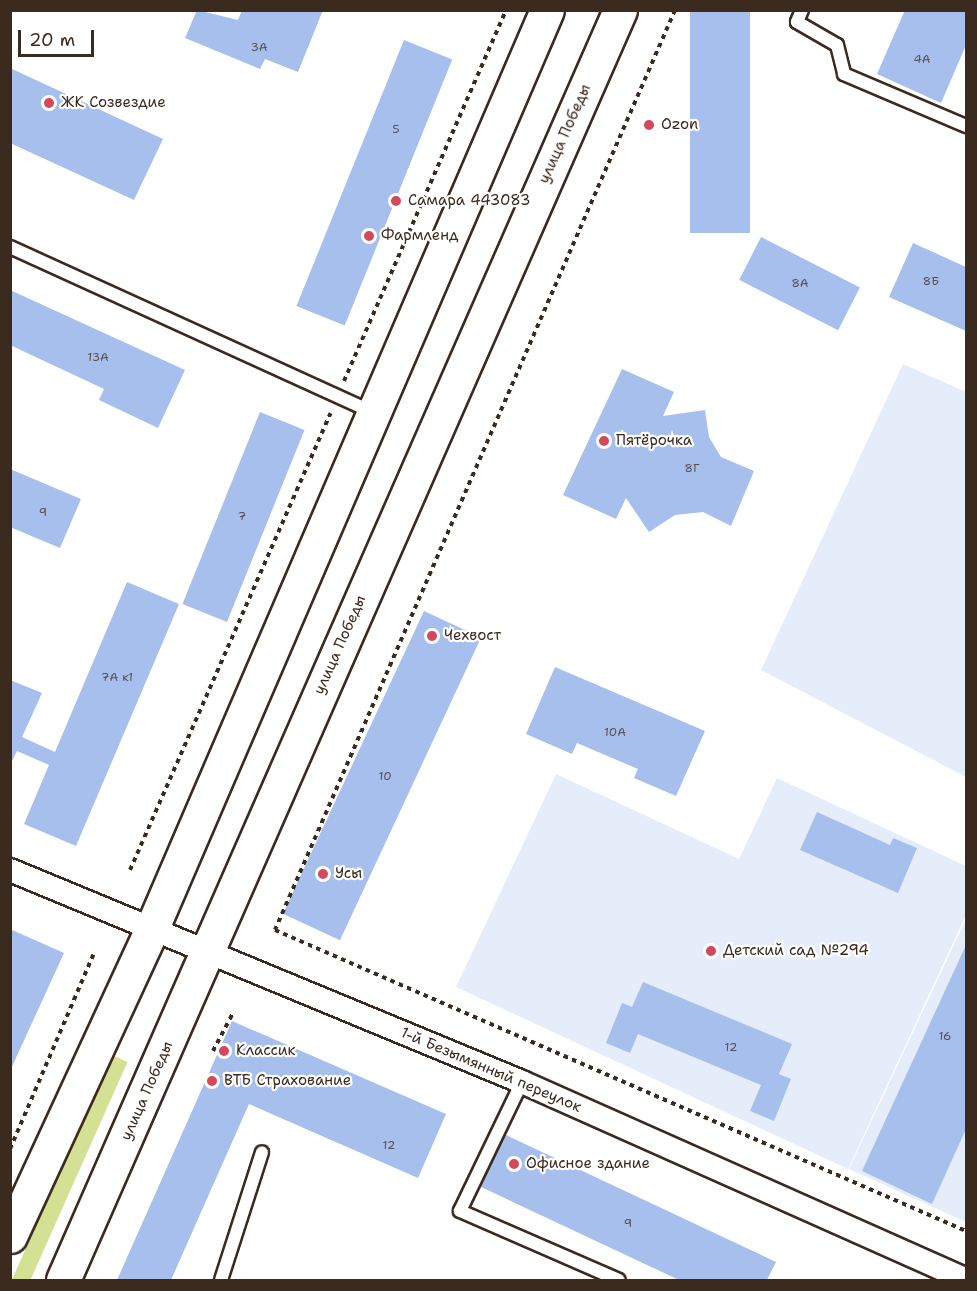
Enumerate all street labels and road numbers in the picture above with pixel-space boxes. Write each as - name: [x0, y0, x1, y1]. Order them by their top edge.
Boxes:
- street label: улица Победы: [535, 82, 595, 186]
- street label: улица Победы: [310, 593, 370, 697]
- street label: 1-й Безымянный переулок: [398, 1024, 584, 1116]
- street label: улица Победы: [117, 1039, 177, 1143]

